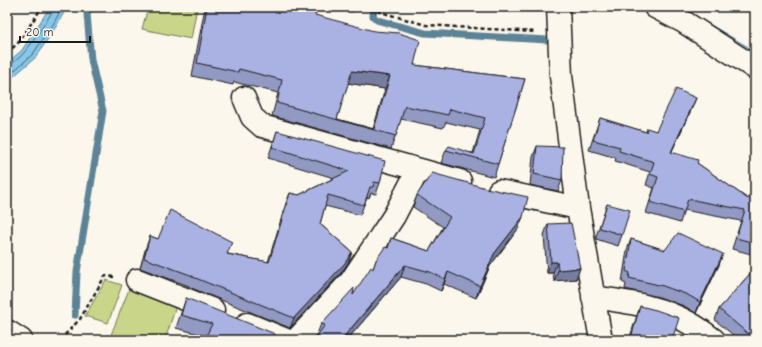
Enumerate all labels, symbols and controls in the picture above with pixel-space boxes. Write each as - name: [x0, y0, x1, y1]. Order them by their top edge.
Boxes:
- scale bar: [20, 18, 90, 44]
- text: 20 m: [26, 25, 54, 39]

